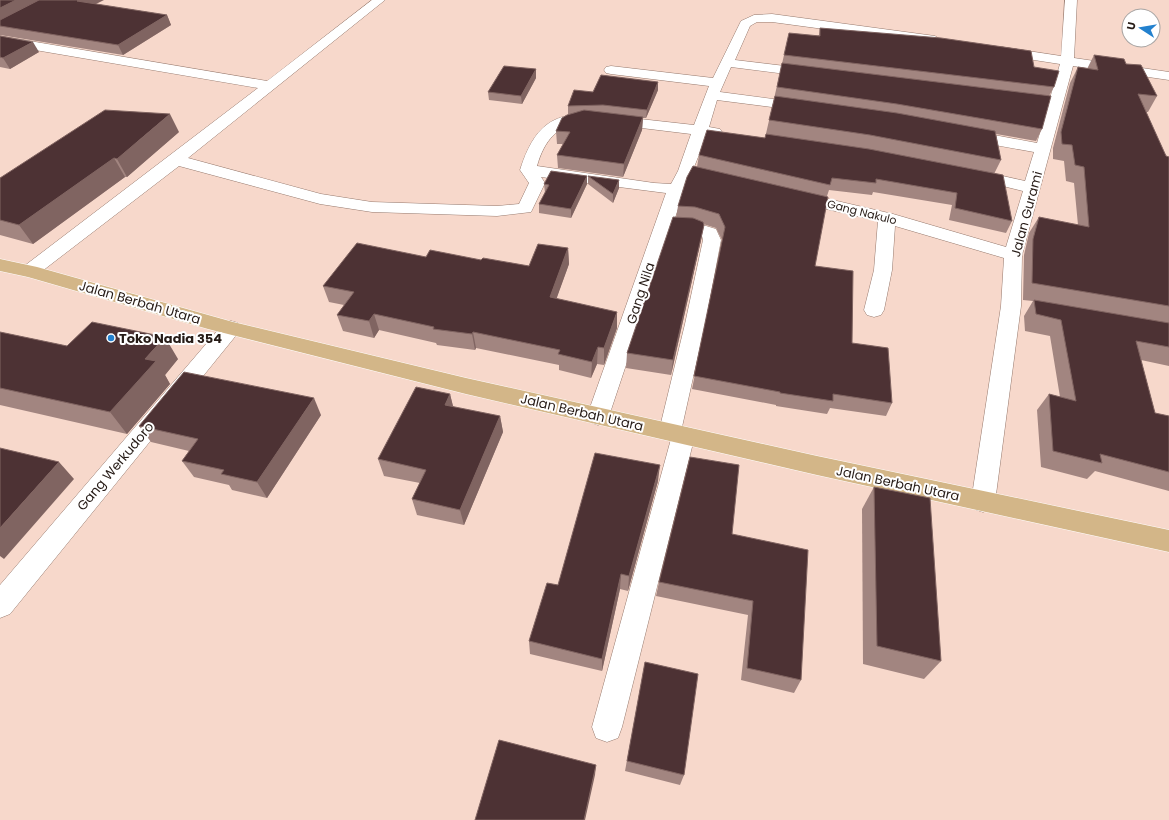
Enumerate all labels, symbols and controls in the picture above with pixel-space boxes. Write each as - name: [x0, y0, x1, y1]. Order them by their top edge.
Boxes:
- north arrow: [1121, 8, 1161, 48]
- text: U: [1123, 20, 1140, 31]
- street label: Jalan Gurami: [1006, 169, 1047, 259]
- street label: Gang Nakulo: [826, 196, 898, 228]
- street label: Gang Nila: [622, 260, 659, 326]
- street label: Jalan Berbah Utara: [77, 276, 203, 329]
- place label: Toko Nadia 354: [119, 329, 222, 348]
- marker: Toko Nadia 354: [106, 333, 116, 343]
- street label: Jalan Berbah Utara: [519, 389, 645, 436]
- street label: Gang Werkudoro: [73, 418, 158, 515]
- street label: Jalan Berbah Utara: [834, 461, 961, 506]

